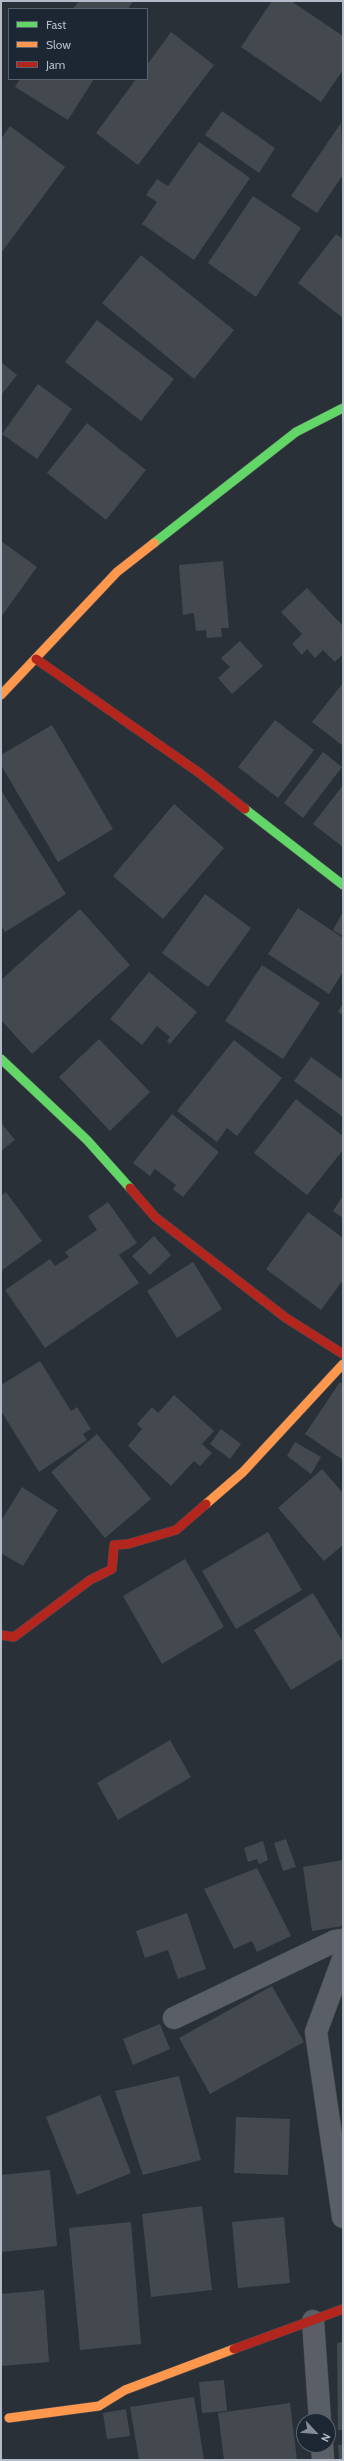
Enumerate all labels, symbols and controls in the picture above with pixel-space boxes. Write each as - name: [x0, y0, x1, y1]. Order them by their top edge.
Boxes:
- legend: [8, 8, 148, 80]
- text: Fast: [46, 17, 66, 32]
- text: Slow: [46, 37, 71, 52]
- text: Jam: [46, 57, 65, 72]
- north arrow: [296, 2413, 336, 2453]
- text: N: [318, 2431, 334, 2444]

